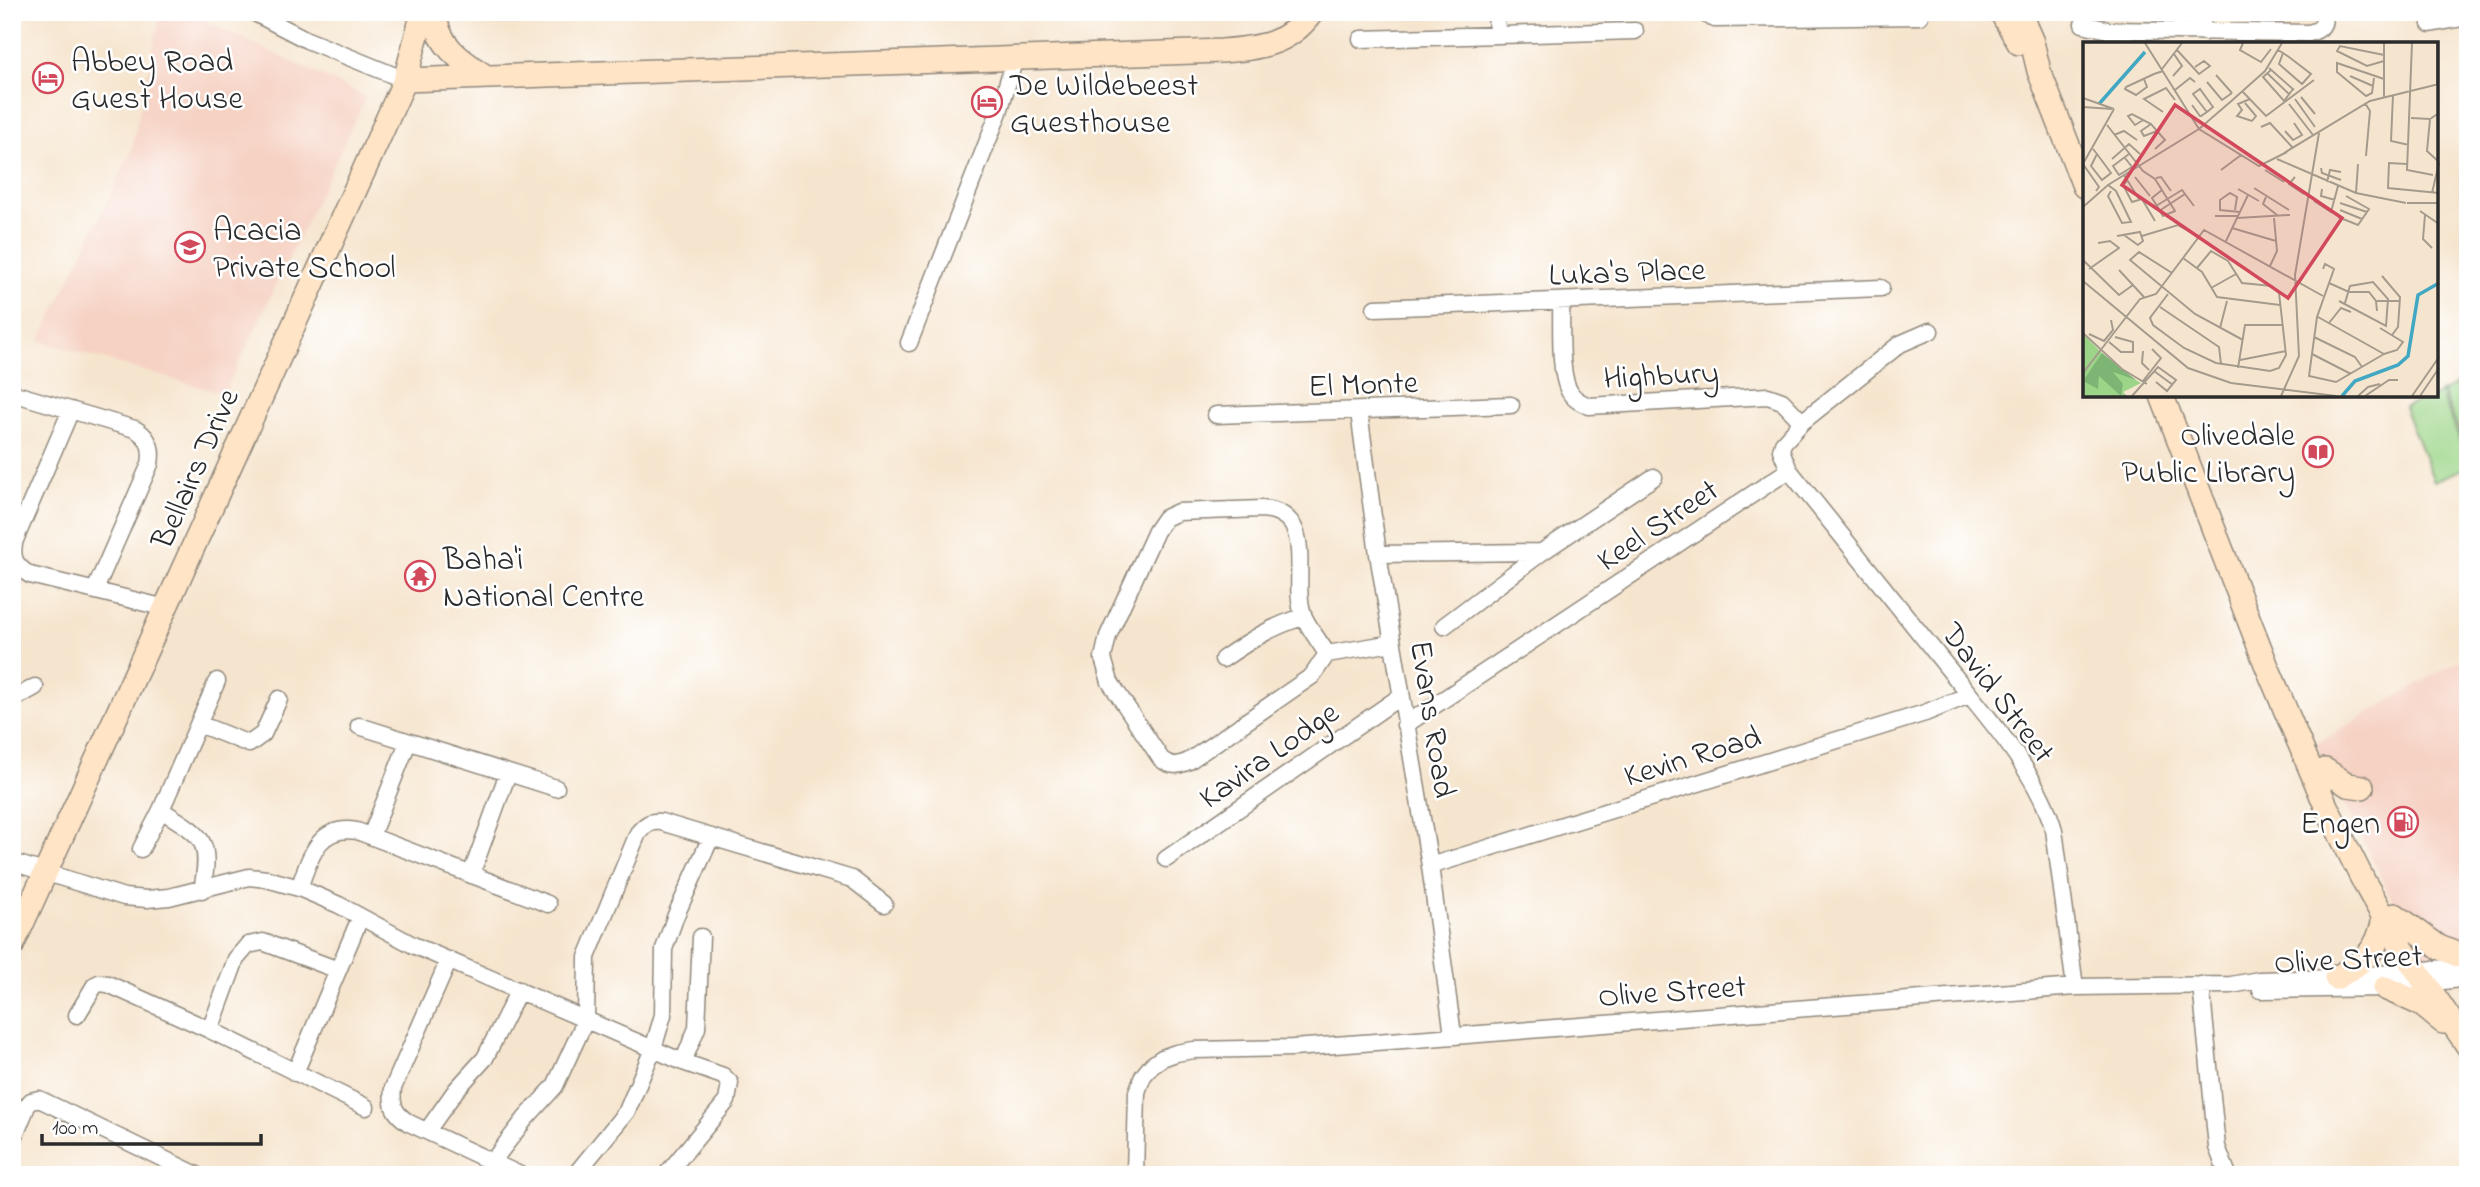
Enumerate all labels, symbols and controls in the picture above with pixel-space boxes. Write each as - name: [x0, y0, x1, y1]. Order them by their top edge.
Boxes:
- place label: Abbey Road Guest House: [71, 40, 243, 124]
- inset map: [2083, 42, 2438, 397]
- hotel icon: Abbey Road Guest House: [31, 61, 65, 95]
- place label: De Wildebeest Guesthouse: [1009, 64, 1199, 148]
- hotel icon: De Wildebeest Guesthouse: [970, 85, 1004, 119]
- place label: Acacia Private School: [213, 209, 396, 293]
- school or university icon: Acacia Private School: [173, 230, 207, 264]
- street label: Luka's Place: [1548, 248, 1707, 301]
- street label: Highbury: [1602, 351, 1720, 404]
- street label: El Monte: [1307, 361, 1419, 412]
- street label: Bellairs Drive: [141, 381, 254, 558]
- place label: Olivedale Public Library: [2121, 414, 2296, 498]
- library icon: Olivedale Public Library: [2301, 435, 2335, 469]
- street label: Keel Street: [1589, 469, 1730, 585]
- place label: Baha'i National Centre: [442, 538, 645, 622]
- temple icon: Baha'i National Centre: [403, 559, 437, 593]
- street label: David Street: [1927, 613, 2065, 775]
- street label: Evans Road: [1395, 637, 1466, 802]
- street label: Kavira Lodge: [1190, 691, 1350, 822]
- street label: Kevin Road: [1619, 715, 1767, 801]
- place label: Engen: [2300, 802, 2380, 849]
- fuel station icon: Engen: [2386, 805, 2420, 839]
- street label: Olive Street: [2273, 934, 2424, 989]
- street label: Olive Street: [1597, 965, 1748, 1022]
- scale bar: [42, 1103, 261, 1147]
- text: 100 m: [52, 1114, 98, 1144]

